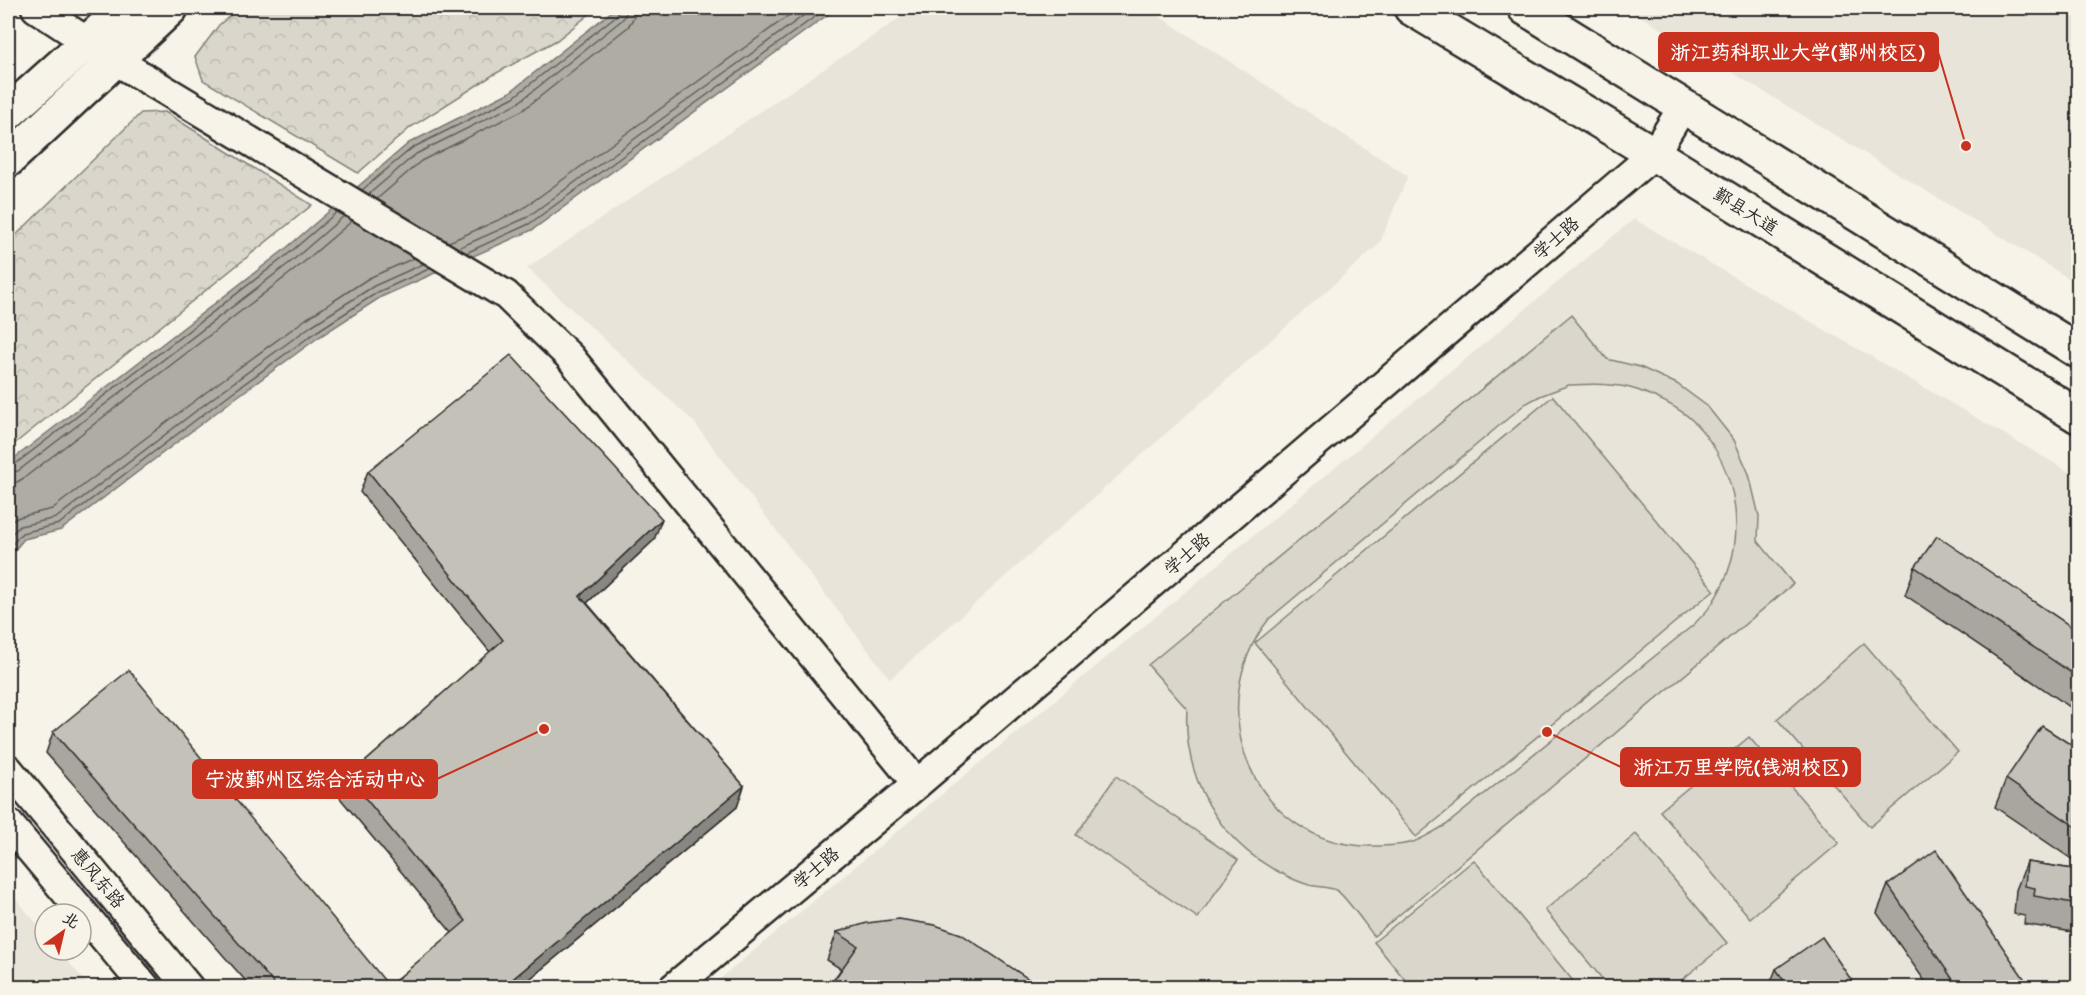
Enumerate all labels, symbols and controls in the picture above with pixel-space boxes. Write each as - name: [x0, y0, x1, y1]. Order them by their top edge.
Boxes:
- callout: 浙江药科职业大学(鄞州校区): [1659, 33, 1938, 71]
- text: 浙江药科职业大学(鄞州校区): [1670, 38, 1926, 64]
- street label: 鄞县大道: [1710, 181, 1783, 239]
- street label: 学士路: [1527, 210, 1584, 264]
- street label: 学士路: [1158, 526, 1215, 580]
- callout: 浙江万里学院(钱湖校区): [1621, 748, 1860, 786]
- text: 浙江万里学院(钱湖校区): [1633, 753, 1849, 779]
- callout: 宁波鄞州区综合活动中心: [193, 760, 437, 798]
- text: 宁波鄞州区综合活动中心: [205, 765, 425, 791]
- street label: 学士路: [787, 841, 844, 894]
- street label: 惠风东路: [66, 842, 131, 913]
- north arrow: [33, 902, 93, 962]
- text: 北: [59, 906, 84, 932]

